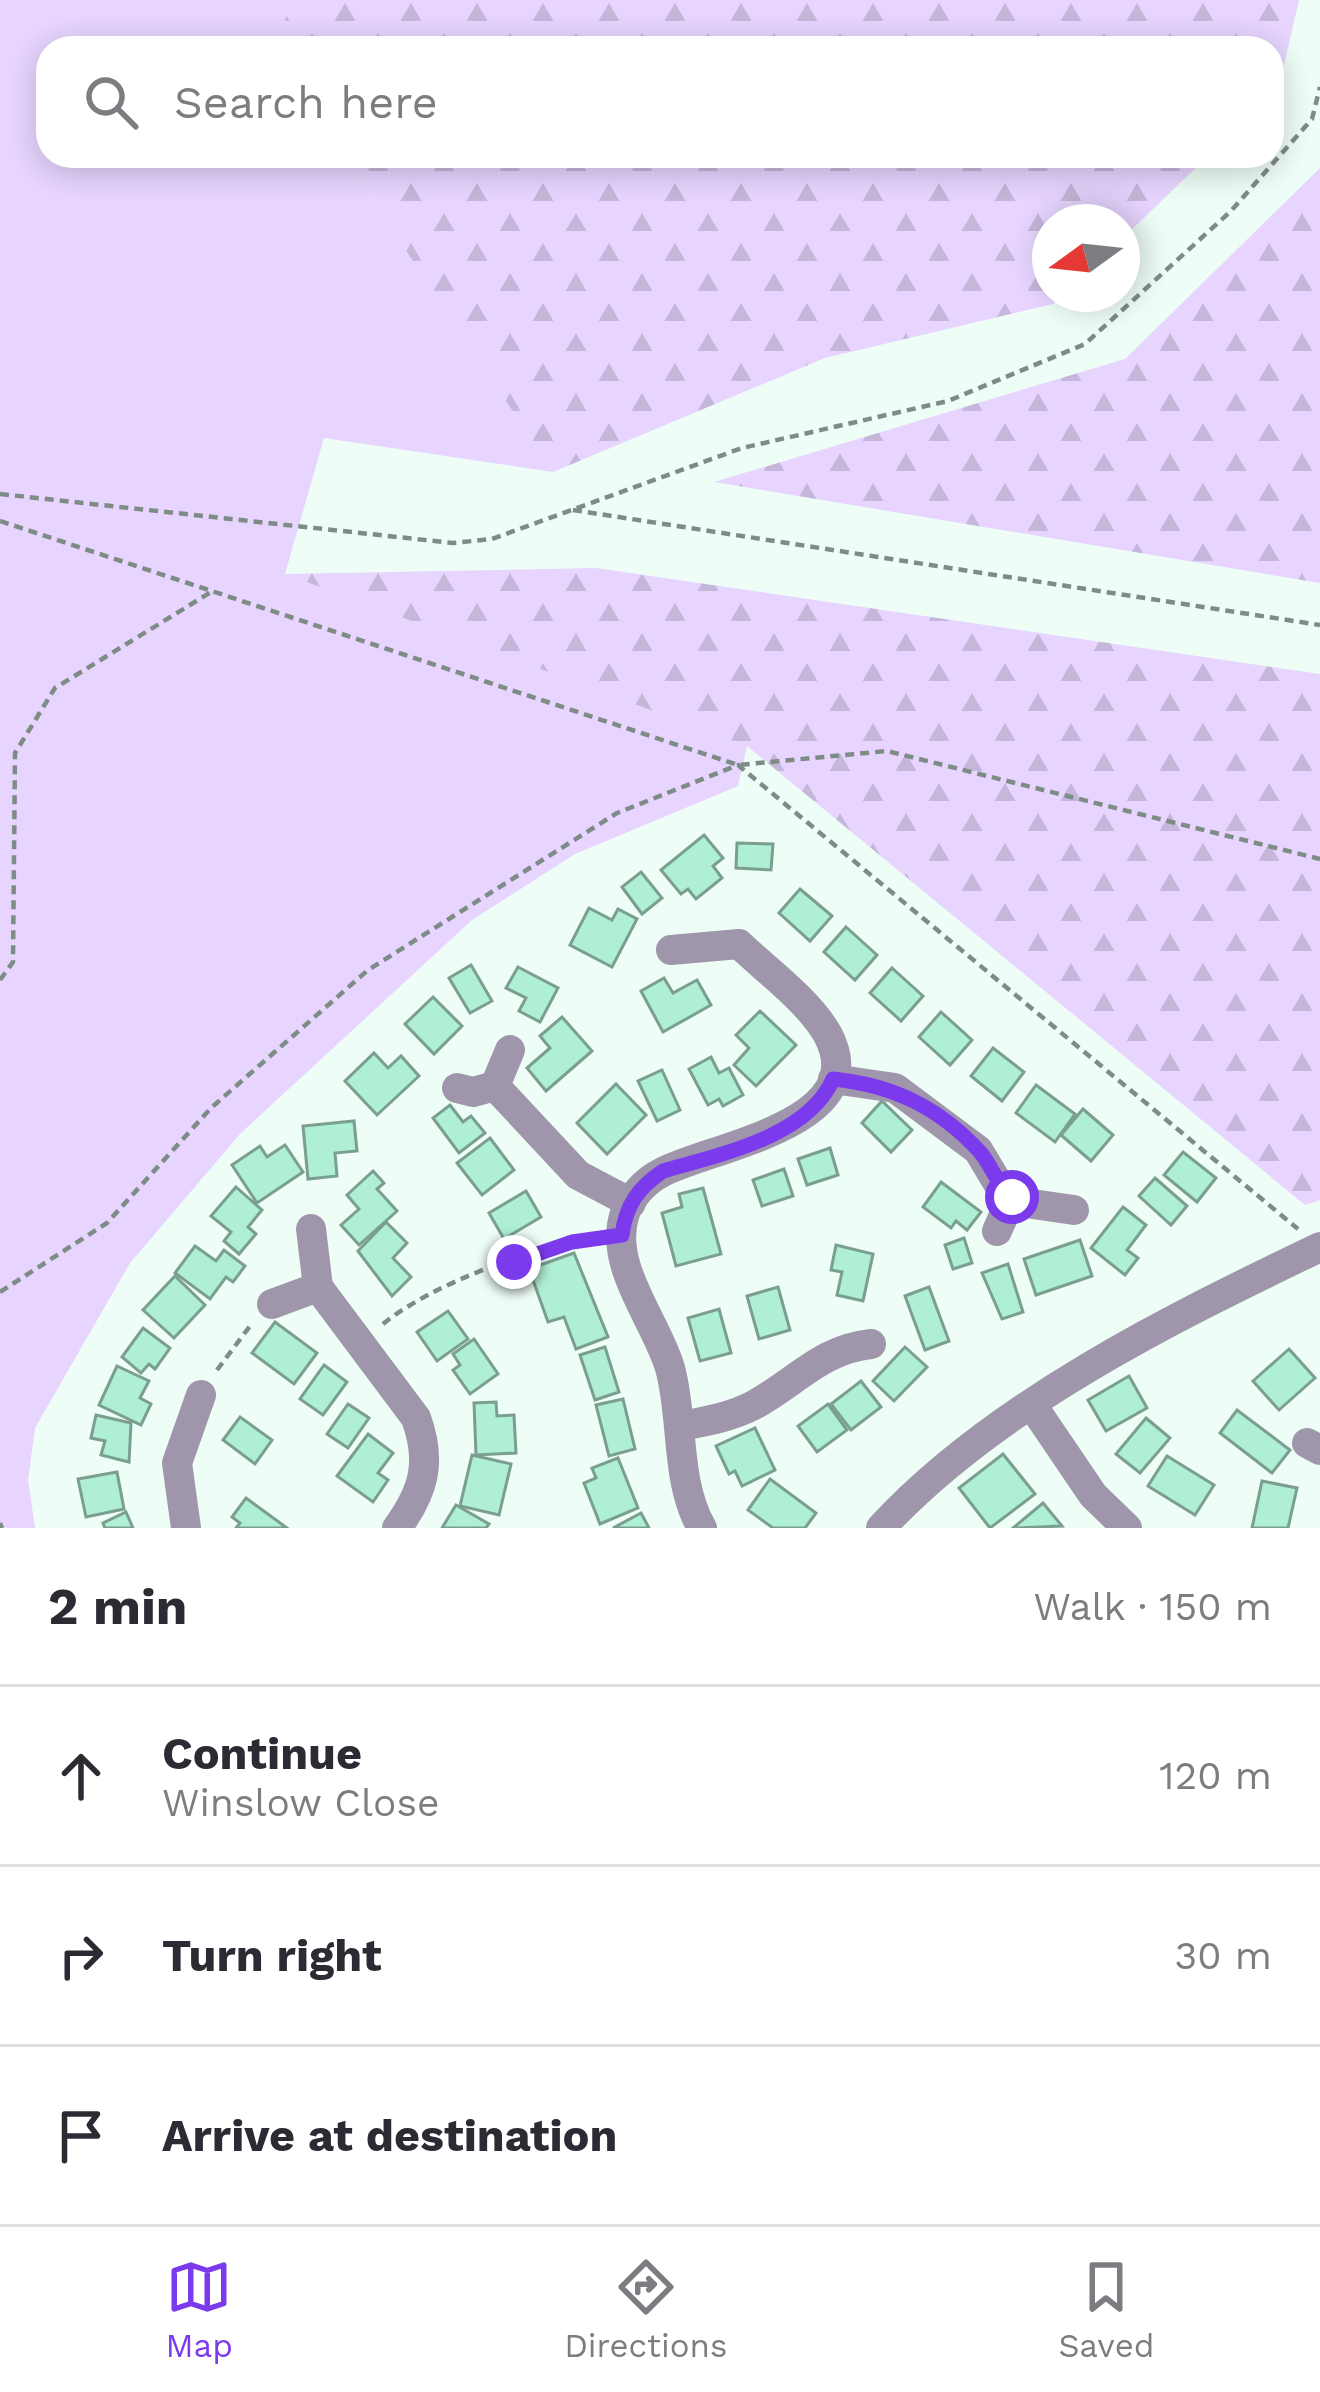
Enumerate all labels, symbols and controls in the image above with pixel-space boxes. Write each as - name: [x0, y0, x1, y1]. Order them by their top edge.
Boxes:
- search box: [36, 36, 1284, 168]
- icon: search: [78, 69, 144, 135]
- text: Search here: [174, 76, 438, 129]
- north arrow: [1032, 204, 1140, 312]
- route start: [985, 1170, 1039, 1224]
- route end: [487, 1235, 541, 1289]
- text: 2 min: [48, 1577, 187, 1636]
- text: Walk · 150 m: [1034, 1584, 1272, 1629]
- text: Continue: [162, 1727, 362, 1780]
- icon: ahead: [48, 1743, 114, 1809]
- text: 120 m: [1159, 1753, 1272, 1798]
- text: Winslow Close: [162, 1780, 439, 1825]
- icon: right: [48, 1923, 114, 1989]
- text: Turn right: [162, 1929, 382, 1982]
- text: 30 m: [1175, 1933, 1272, 1978]
- icon: arrive: [48, 2103, 114, 2169]
- text: Arrive at destination: [162, 2109, 617, 2162]
- tab: Map: [166, 2254, 233, 2365]
- tab: Directions: [564, 2254, 727, 2365]
- tab: Saved: [1059, 2254, 1154, 2365]

